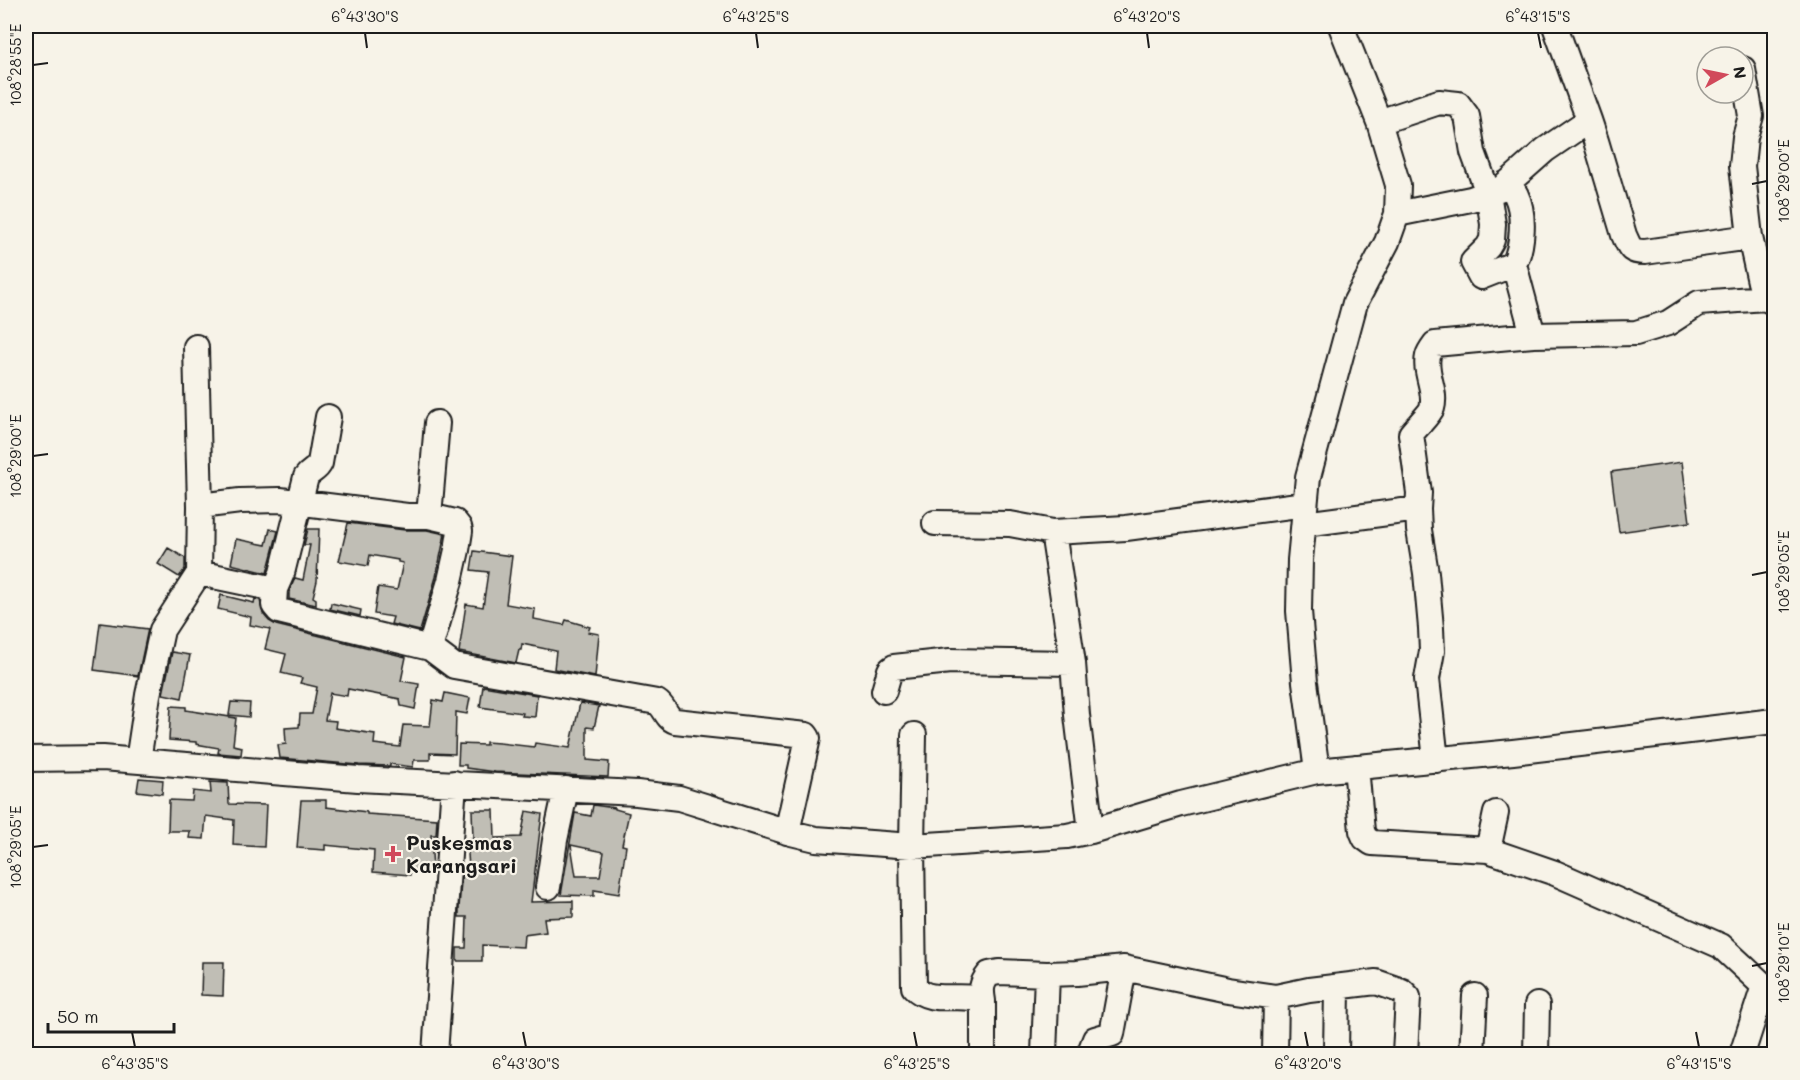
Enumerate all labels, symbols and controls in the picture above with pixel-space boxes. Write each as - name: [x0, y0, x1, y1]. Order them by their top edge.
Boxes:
- text: 6°43'30"S: [331, 6, 399, 26]
- text: 6°43'25"S: [723, 6, 789, 26]
- text: 6°43'20"S: [1113, 6, 1181, 26]
- text: 6°43'15"S: [1506, 6, 1570, 26]
- text: 108°28'55"E: [5, 23, 25, 106]
- north arrow: [1695, 45, 1755, 105]
- text: N: [1729, 65, 1752, 80]
- text: 108°29'00"E: [1773, 139, 1793, 223]
- text: 108°29'00"E: [5, 414, 25, 498]
- text: 108°29'05"E: [1773, 530, 1793, 614]
- text: 108°29'05"E: [5, 805, 25, 889]
- place label: Puskesmas Karangsari: [406, 829, 517, 878]
- marker: Puskesmas Karangsari: [384, 845, 402, 863]
- text: 108°29'10"E: [1773, 922, 1793, 1004]
- scale bar: [48, 996, 174, 1034]
- text: 50 m: [57, 1004, 99, 1028]
- text: 6°43'35"S: [101, 1053, 169, 1073]
- text: 6°43'30"S: [492, 1053, 560, 1073]
- text: 6°43'25"S: [884, 1053, 950, 1073]
- text: 6°43'20"S: [1274, 1053, 1342, 1073]
- text: 6°43'15"S: [1667, 1053, 1731, 1073]

